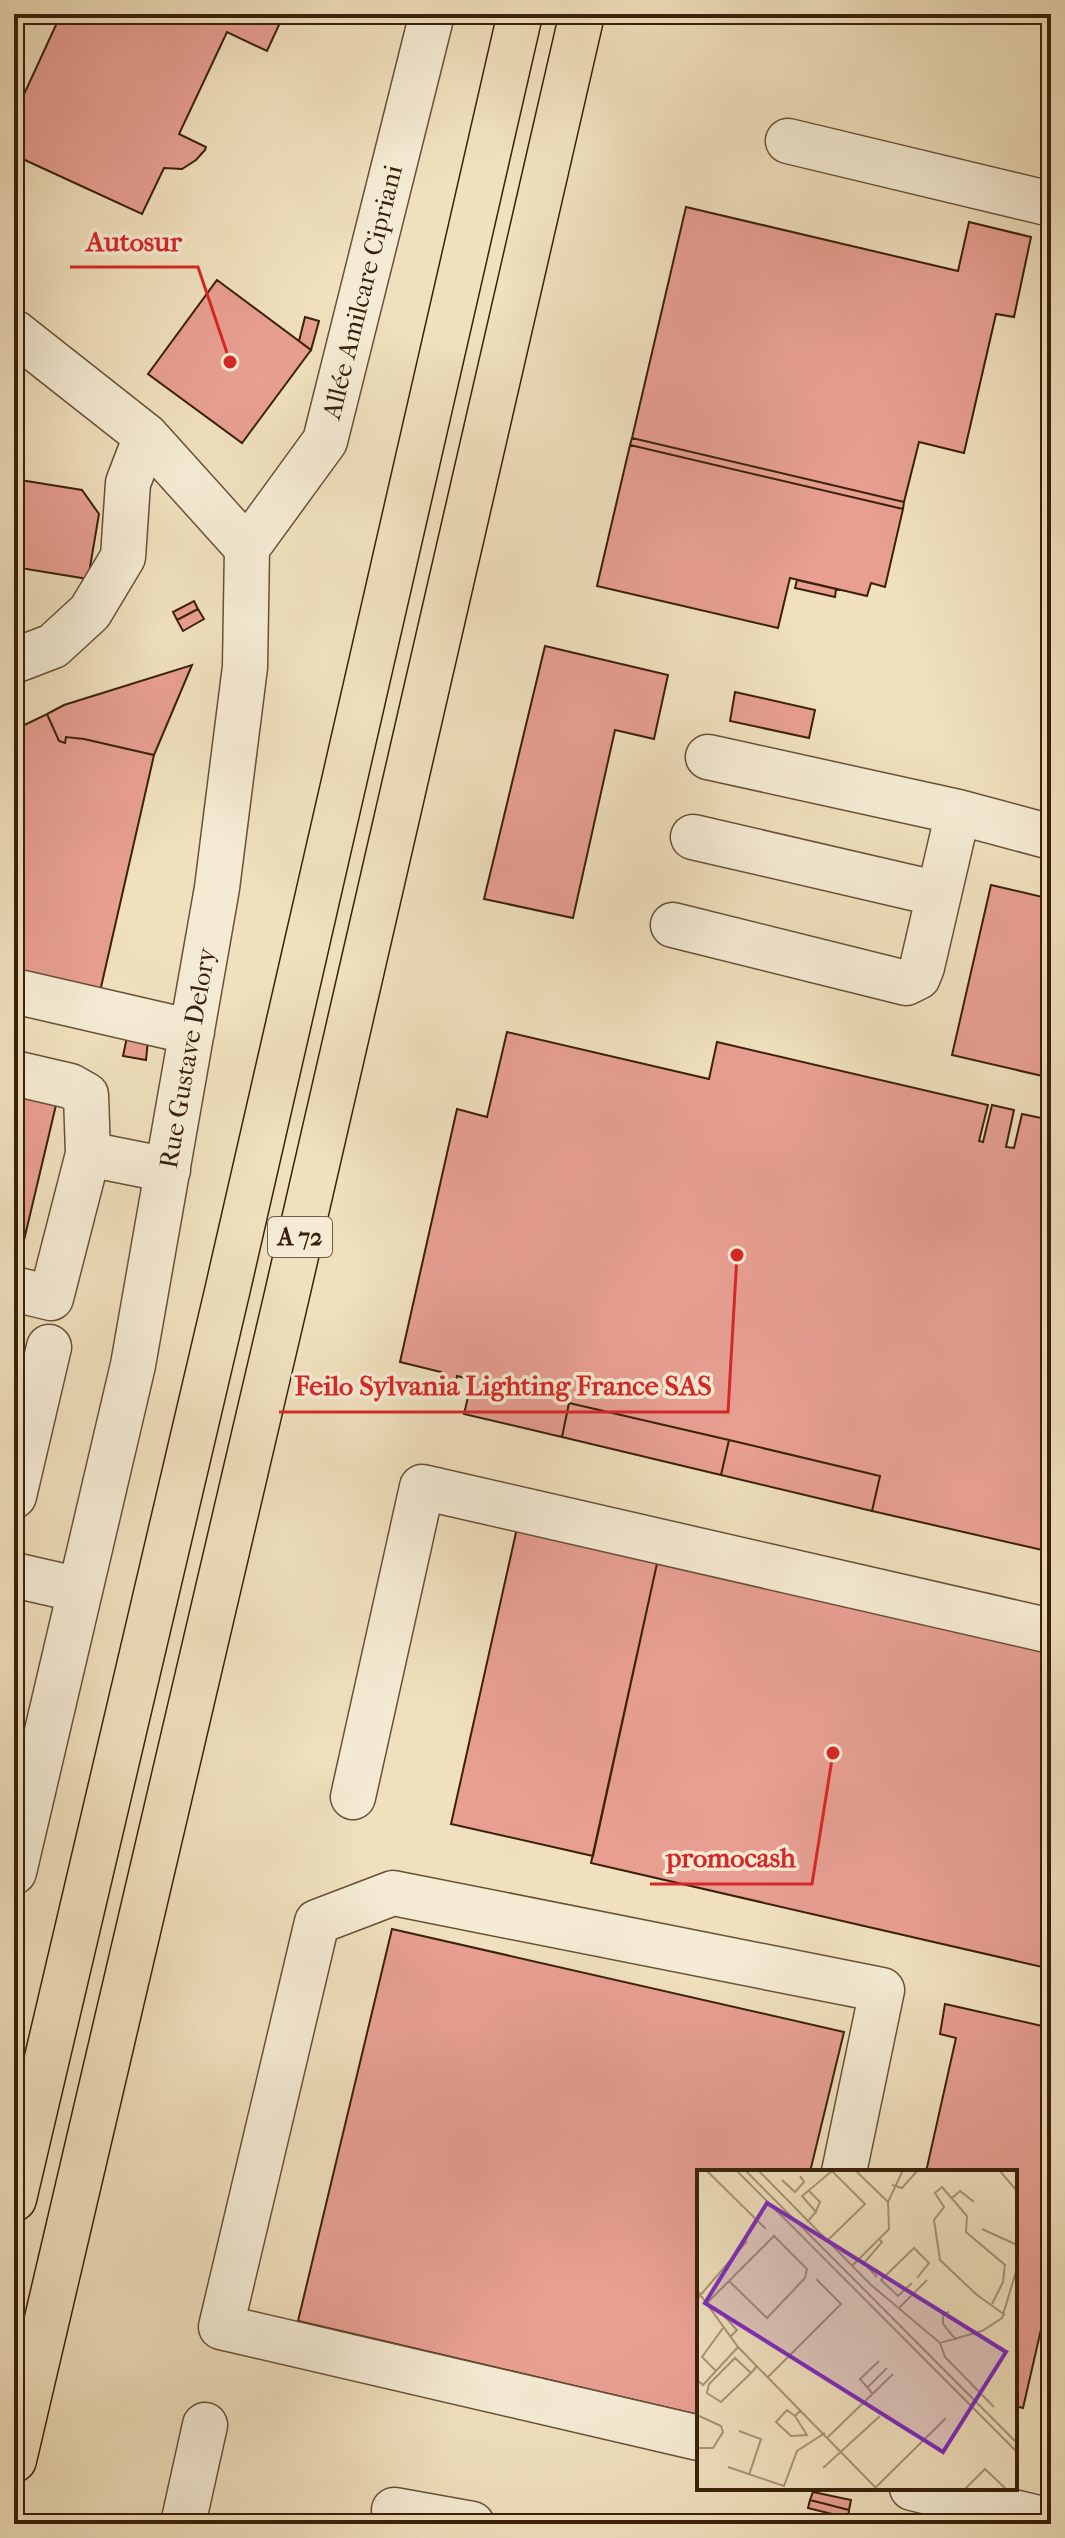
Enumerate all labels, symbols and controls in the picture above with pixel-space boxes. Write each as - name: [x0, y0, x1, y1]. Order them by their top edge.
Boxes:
- street label: Allée Amilcare Cipriani: [316, 162, 409, 423]
- callout: Autosur: [70, 215, 198, 267]
- text: Autosur: [84, 225, 183, 258]
- street label: Rue Gustave Delory: [153, 944, 222, 1171]
- road number: A 72: [268, 1217, 332, 1257]
- callout: Feilo Sylvania Lighting France SAS: [279, 1360, 728, 1412]
- text: Feilo Sylvania Lighting France SAS: [294, 1369, 712, 1402]
- callout: promocash: [650, 1832, 812, 1884]
- text: promocash: [665, 1841, 796, 1874]
- inset map: [697, 2170, 1017, 2490]

